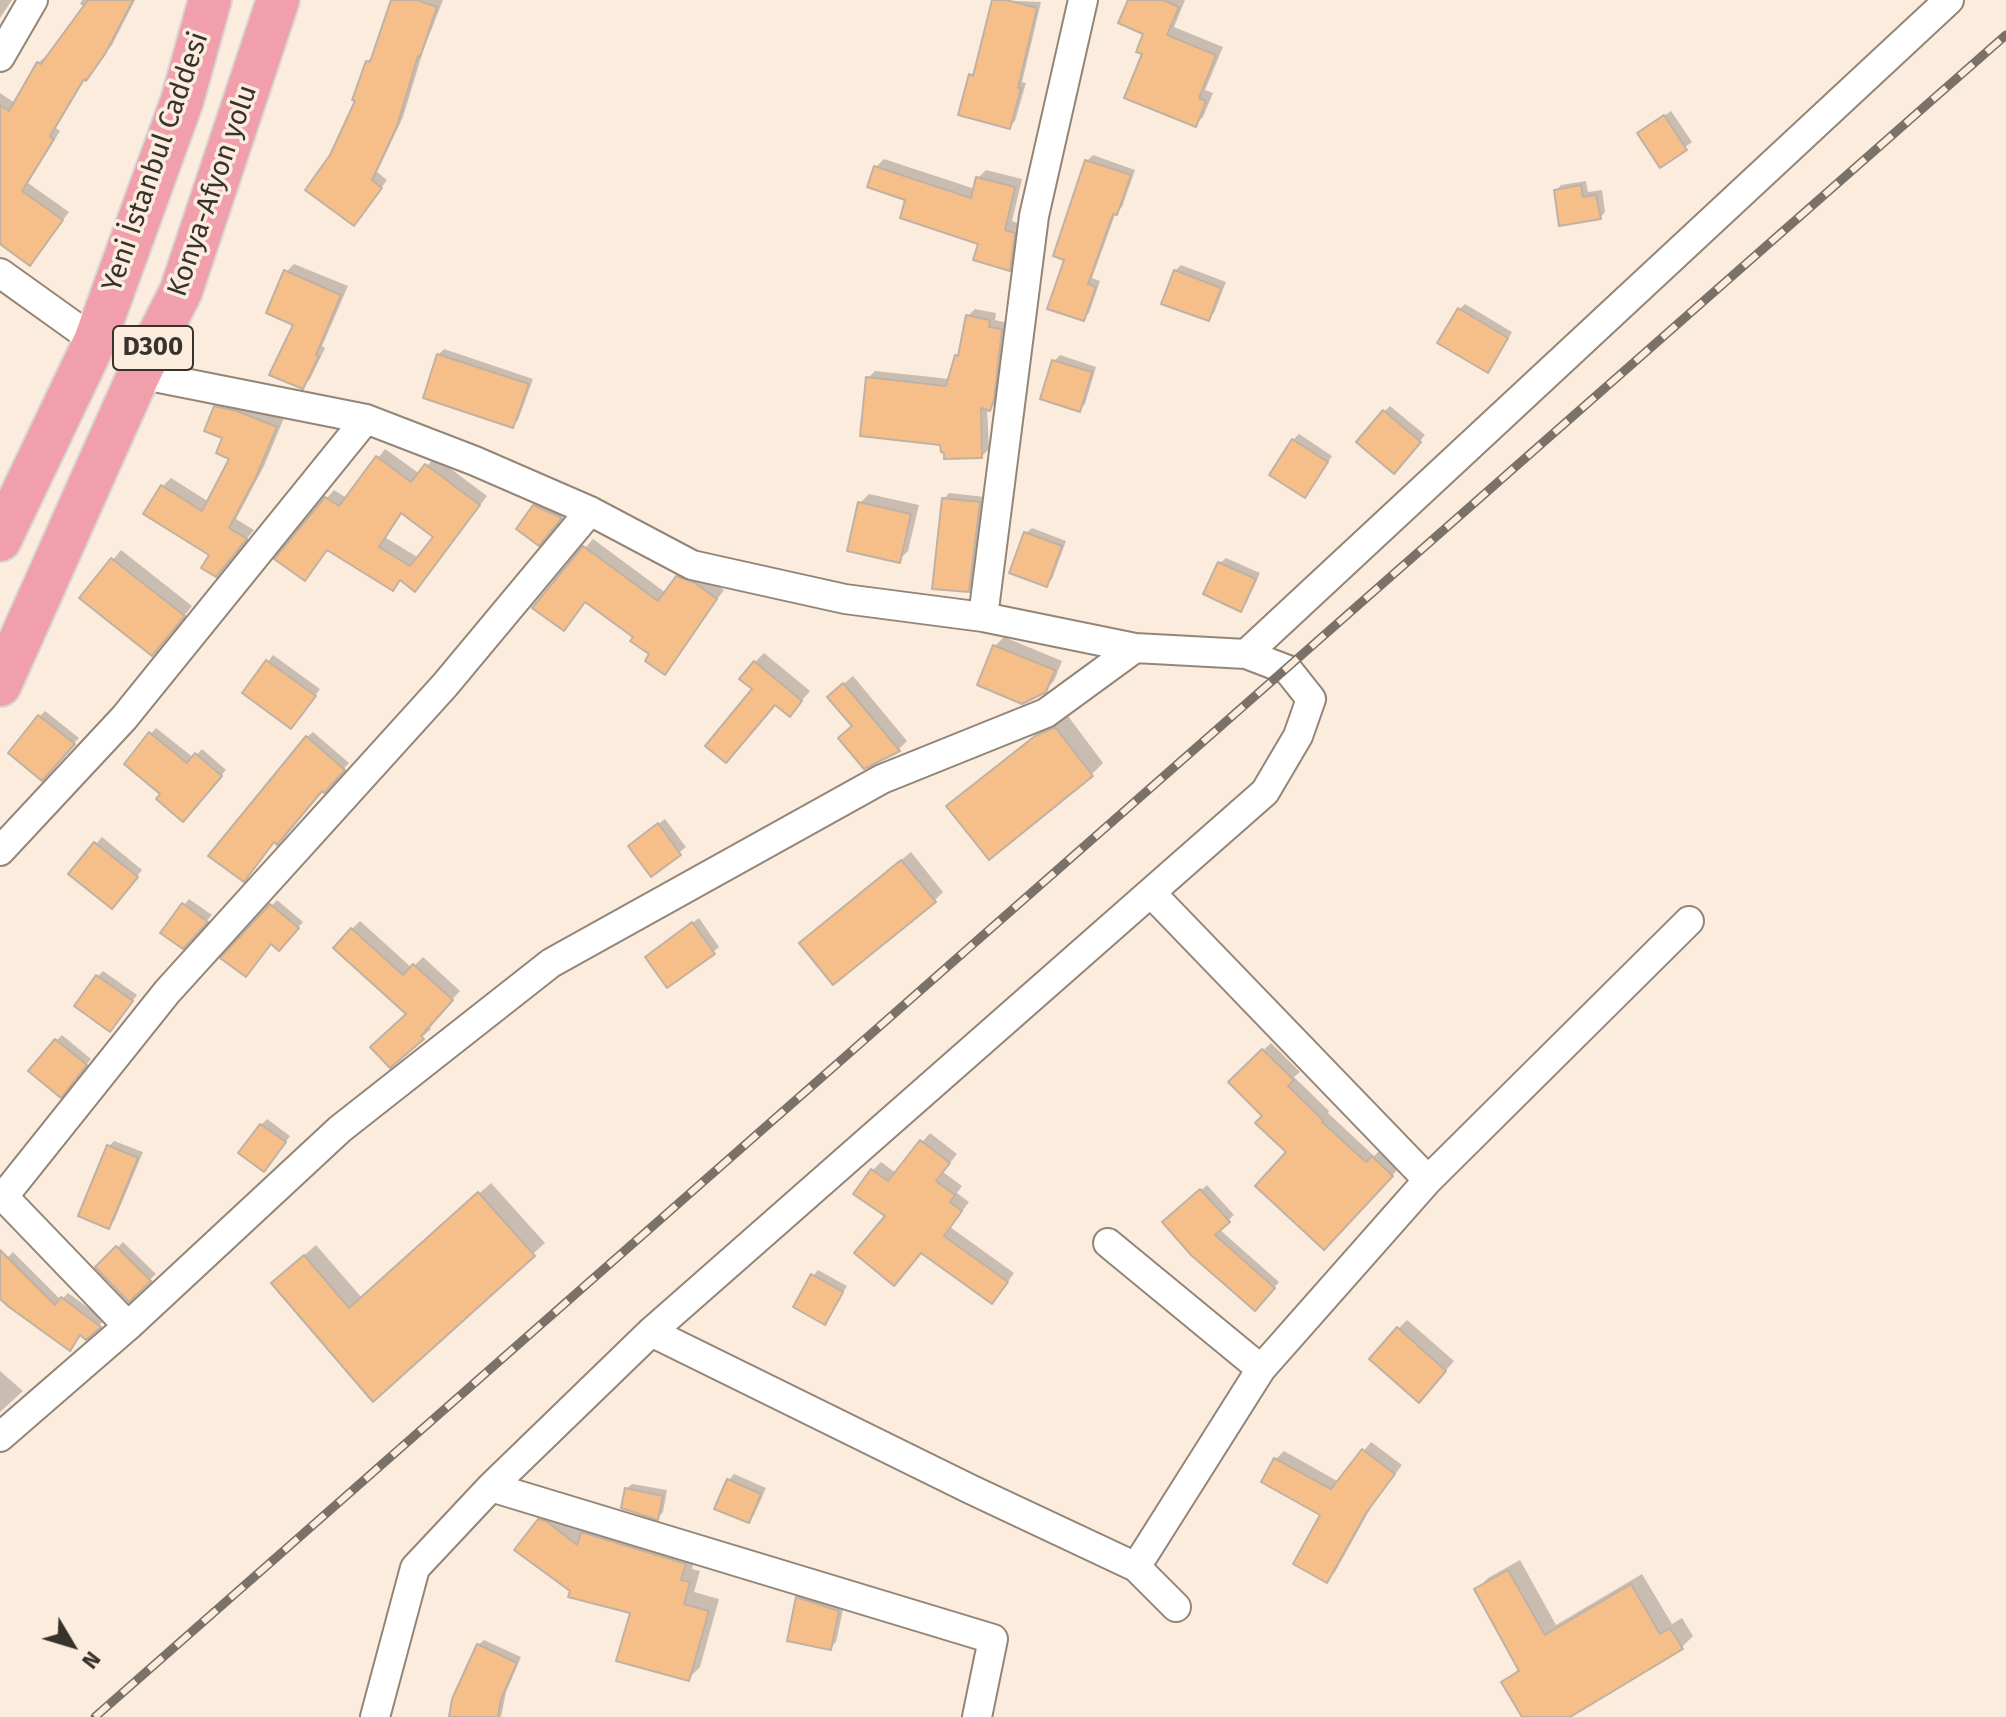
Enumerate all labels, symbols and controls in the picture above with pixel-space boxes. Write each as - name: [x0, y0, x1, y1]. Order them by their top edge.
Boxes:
- street label: Yeni İstanbul Caddesi: [96, 28, 216, 296]
- street label: Konya-Afyon yolu: [161, 81, 265, 301]
- road number: D300: [113, 326, 193, 370]
- north arrow: [32, 1605, 112, 1685]
- text: N: [76, 1646, 106, 1674]

